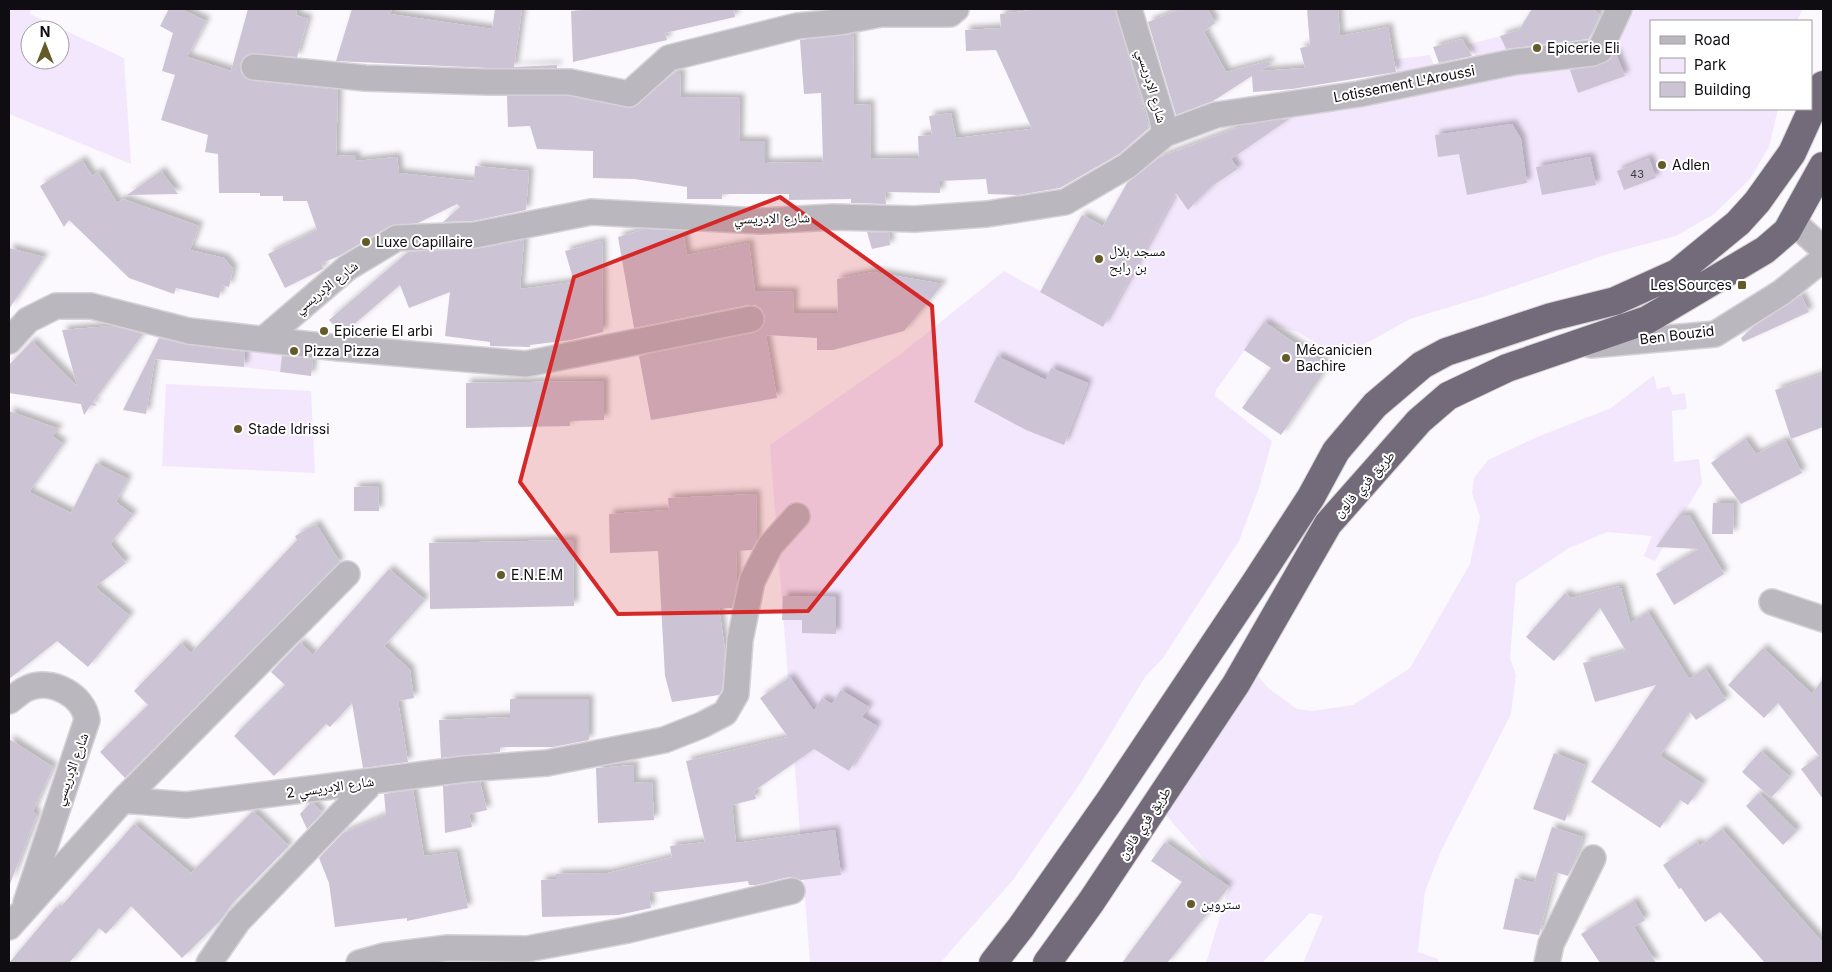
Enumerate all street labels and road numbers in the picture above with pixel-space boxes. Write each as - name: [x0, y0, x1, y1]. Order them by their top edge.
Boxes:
- street label: شارع الإدريسي: [1130, 47, 1171, 126]
- street label: Lotissement L'Aroussi: [1332, 61, 1476, 106]
- street label: شارع الإدريسي: [734, 208, 810, 230]
- street label: شارع الإدريسي: [290, 256, 363, 320]
- street label: Ben Bouzid: [1639, 321, 1715, 348]
- street label: طريق فري فالون: [1329, 447, 1401, 523]
- street label: شارع الإدريسي: [50, 730, 95, 809]
- street label: شارع الإدريسي 2: [285, 772, 375, 805]
- street label: طريق فري فالون: [1113, 783, 1177, 864]

